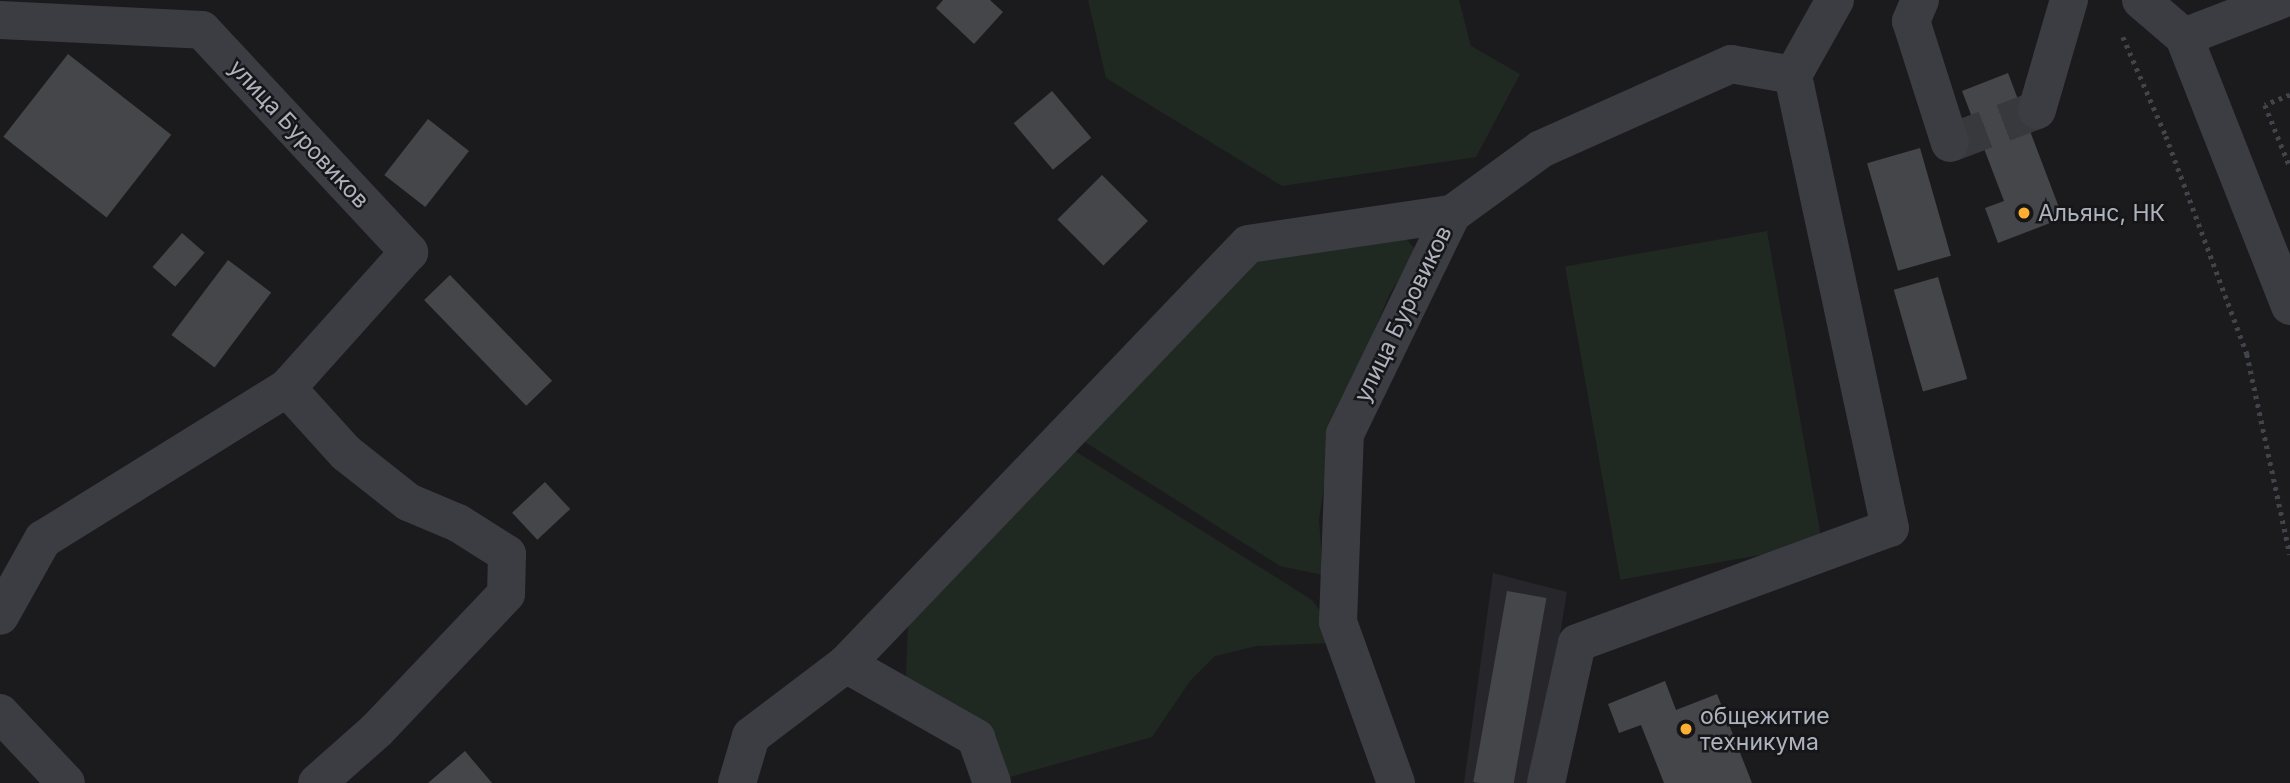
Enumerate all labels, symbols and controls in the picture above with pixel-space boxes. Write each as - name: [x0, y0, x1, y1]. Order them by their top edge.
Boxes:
- street label: улица Буровиков: [223, 54, 375, 214]
- place label: Альянс, НК: [2038, 199, 2165, 227]
- marker: Альянс, НК: [2016, 205, 2032, 221]
- street label: улица Буровиков: [1348, 221, 1458, 407]
- place label: общежитие техникума: [1700, 702, 1830, 756]
- marker: общежитие техникума: [1678, 721, 1694, 737]

